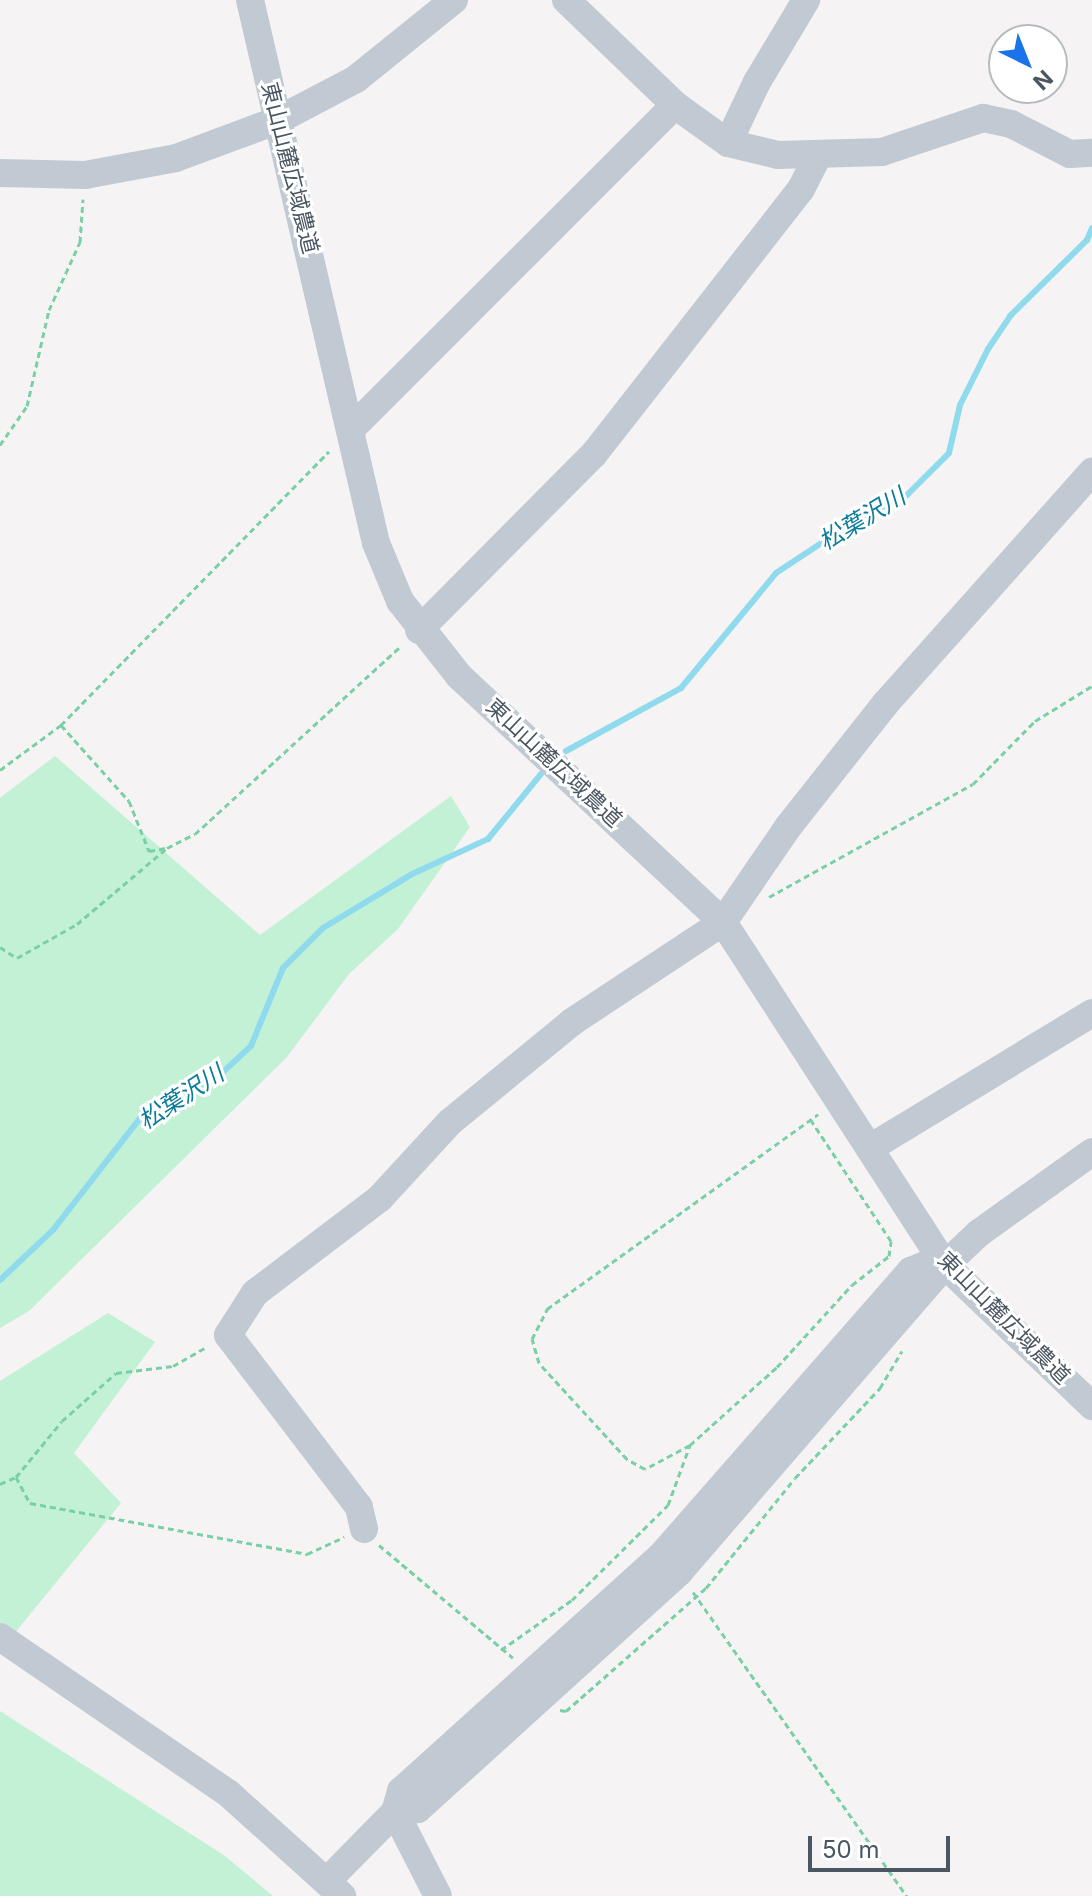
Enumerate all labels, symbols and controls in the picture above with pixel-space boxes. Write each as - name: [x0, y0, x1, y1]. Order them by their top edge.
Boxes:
- north arrow: [988, 24, 1068, 104]
- text: N: [1028, 65, 1058, 95]
- street label: 東山山麓広域農道: [256, 79, 324, 257]
- water label: 松葉沢川: [813, 482, 911, 556]
- street label: 東山山麓広域農道: [481, 693, 627, 833]
- water label: 松葉沢川: [133, 1059, 229, 1135]
- street label: 東山山麓広域農道: [932, 1246, 1076, 1390]
- scale bar: [812, 1820, 954, 1870]
- text: 50 m: [822, 1835, 880, 1864]

